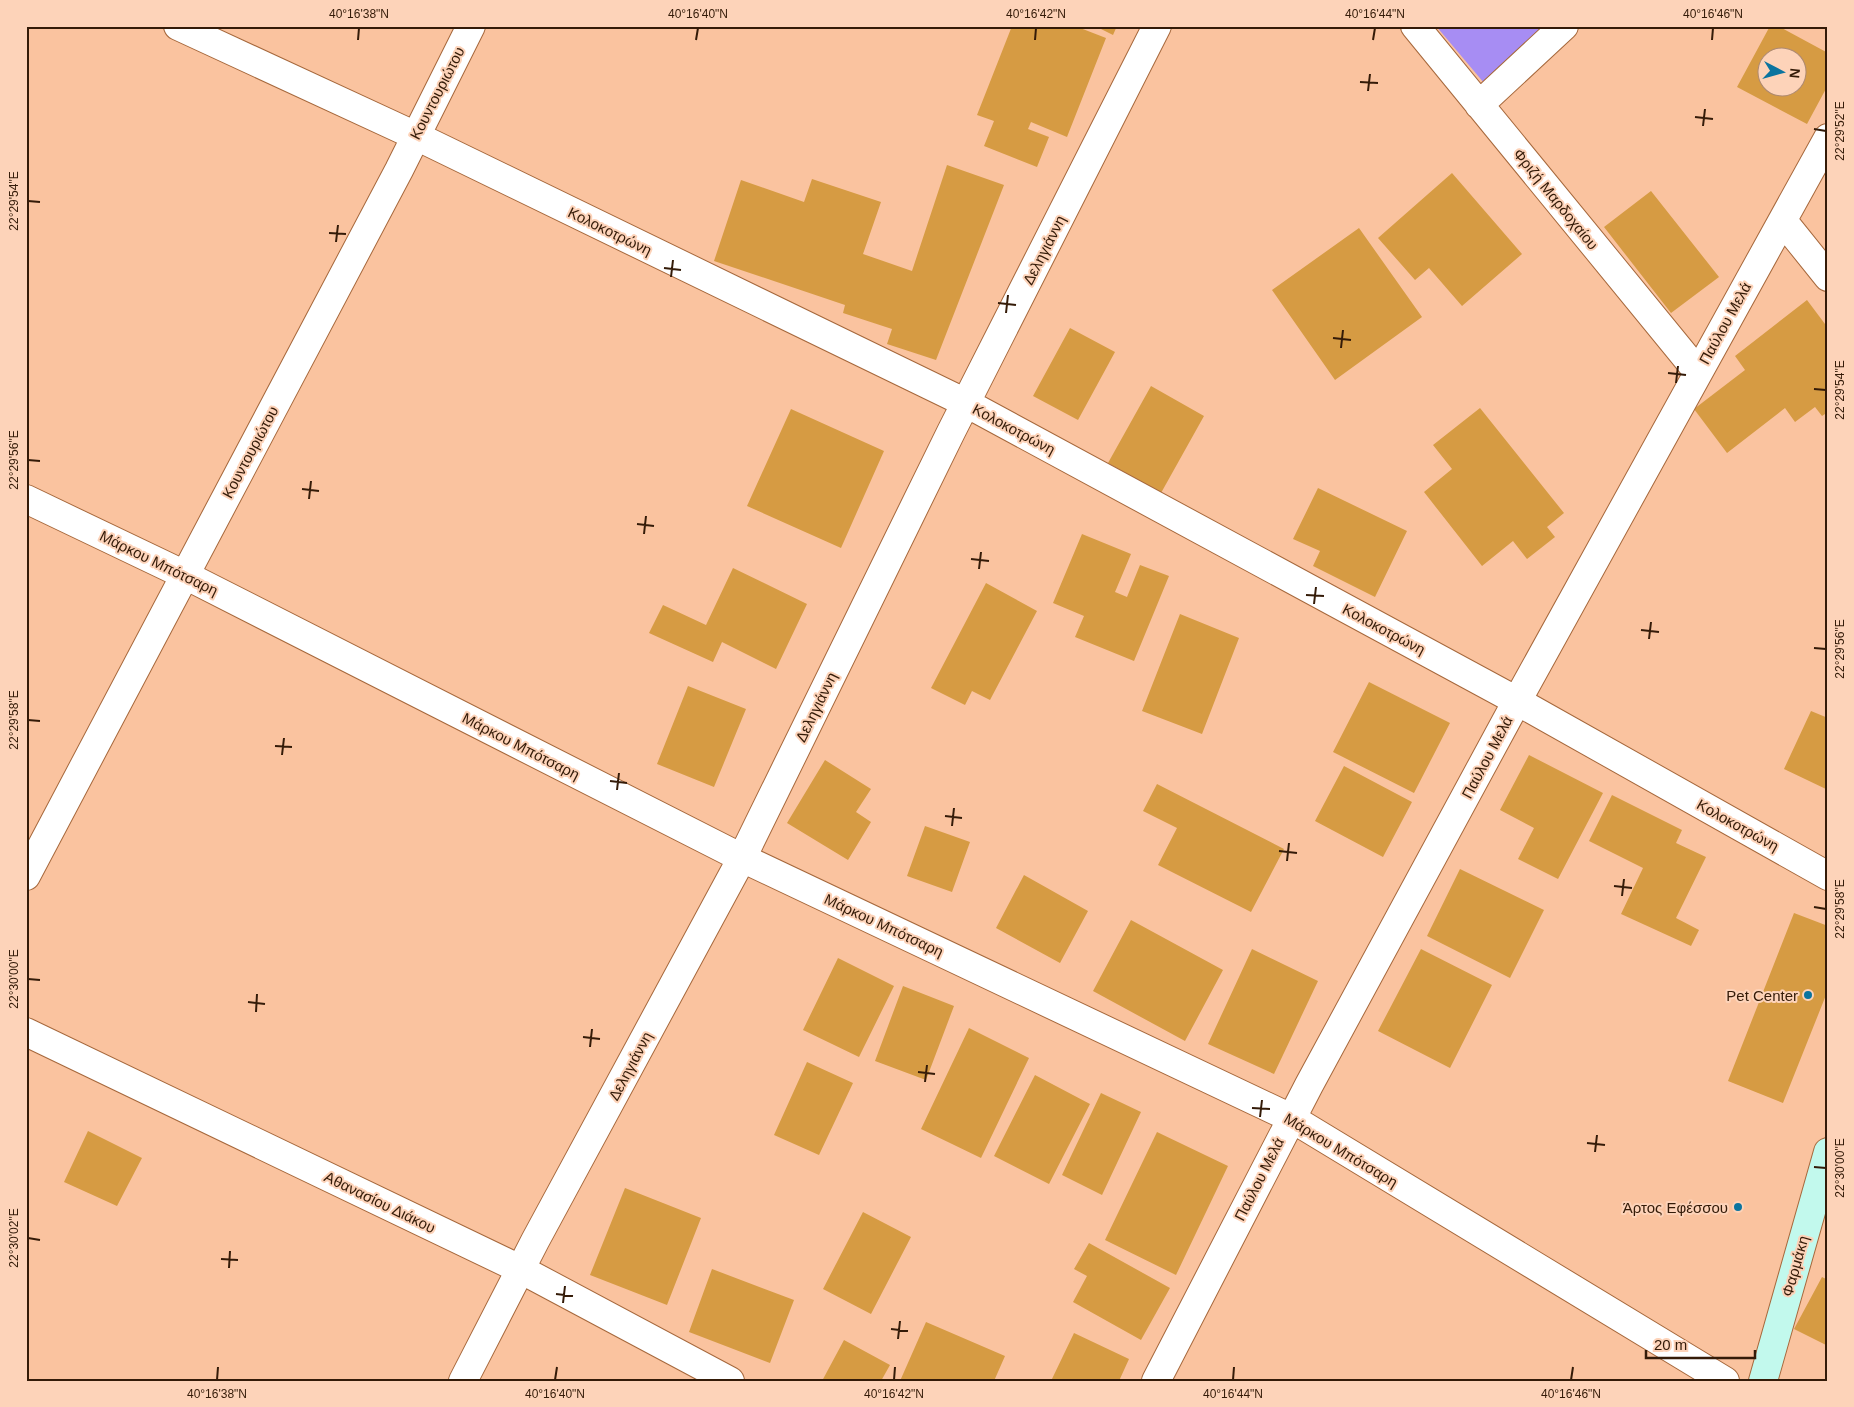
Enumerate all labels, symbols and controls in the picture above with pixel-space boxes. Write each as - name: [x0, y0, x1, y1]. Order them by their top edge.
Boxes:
- text: 40°16'38"N: [329, 7, 389, 21]
- text: 40°16'40"N: [668, 7, 728, 21]
- text: 40°16'42"N: [1006, 7, 1066, 21]
- text: 40°16'44"N: [1345, 7, 1405, 21]
- text: 40°16'46"N: [1683, 7, 1743, 21]
- street label: Κουντουριώτου: [406, 44, 468, 142]
- north arrow: [1756, 48, 1806, 98]
- text: N: [1786, 67, 1803, 79]
- text: 22°29'52"E: [1833, 101, 1847, 161]
- street label: Φριζή Μαρδοχαίου: [1510, 145, 1602, 253]
- text: 22°29'54"E: [7, 171, 21, 231]
- street label: Κολοκοτρώνη: [565, 203, 655, 259]
- street label: Δεληγιάννη: [1019, 213, 1069, 287]
- street label: Παύλου Μελά: [1696, 279, 1755, 367]
- text: 22°29'54"E: [1833, 360, 1847, 420]
- street label: Κολοκοτρώνη: [970, 400, 1058, 458]
- street label: Κουντουριώτου: [219, 403, 281, 501]
- text: 22°29'56"E: [7, 430, 21, 490]
- street label: Μάρκου Μπότσαρη: [97, 527, 221, 599]
- street label: Κολοκοτρώνη: [1340, 600, 1428, 658]
- text: 22°29'56"E: [1833, 619, 1847, 679]
- street label: Δεληγιάννη: [792, 669, 840, 745]
- text: 22°29'58"E: [7, 690, 21, 750]
- street label: Μάρκου Μπότσαρη: [460, 709, 582, 783]
- street label: Παύλου Μελά: [1458, 713, 1516, 801]
- street label: Κολοκοτρώνη: [1694, 796, 1782, 854]
- text: 22°29'58"E: [1833, 879, 1847, 939]
- street label: Μάρκου Μπότσαρη: [822, 890, 946, 960]
- text: 22°30'00"E: [7, 949, 21, 1009]
- place label: Pet Center: [1726, 987, 1798, 1004]
- marker: Pet Center: [1802, 989, 1814, 1001]
- street label: Δεληγιάννη: [605, 1029, 655, 1103]
- street label: Μάρκου Μπότσαρη: [1281, 1109, 1401, 1191]
- street label: Παύλου Μελά: [1231, 1134, 1287, 1223]
- text: 22°30'00"E: [1833, 1138, 1847, 1198]
- street label: Αθανασίου Διάκου: [322, 1168, 438, 1236]
- place label: Άρτος Εφέσσου: [1623, 1199, 1728, 1216]
- marker: Άρτος Εφέσσου: [1732, 1201, 1744, 1213]
- text: 22°30'02"E: [7, 1208, 21, 1268]
- street label: Φαρμάκη: [1778, 1234, 1812, 1298]
- scale bar: [1646, 1327, 1755, 1359]
- text: 20 m: [1654, 1336, 1687, 1353]
- text: 40°16'38"N: [187, 1387, 247, 1401]
- text: 40°16'40"N: [525, 1387, 585, 1401]
- text: 40°16'42"N: [864, 1387, 924, 1401]
- text: 40°16'44"N: [1203, 1387, 1263, 1401]
- text: 40°16'46"N: [1541, 1387, 1601, 1401]

